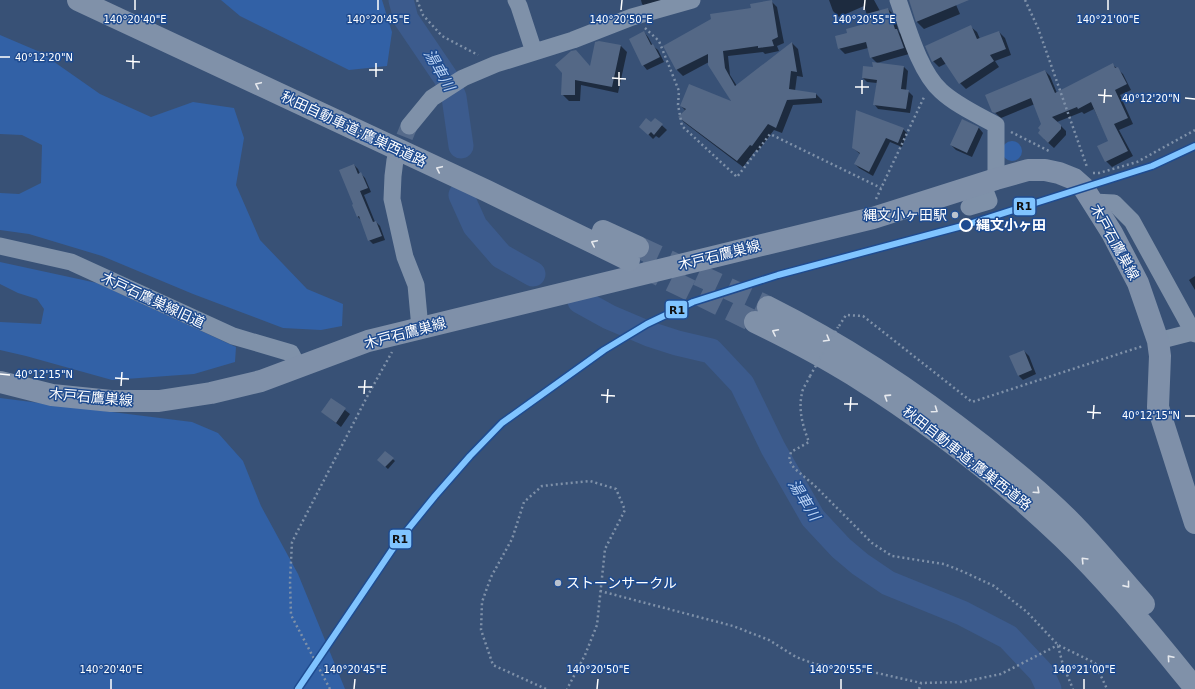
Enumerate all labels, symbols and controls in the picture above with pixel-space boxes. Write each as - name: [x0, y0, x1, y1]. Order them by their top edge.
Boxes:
- text: 140°20'40"E: [103, 14, 167, 25]
- text: 140°20'45"E: [346, 14, 410, 25]
- text: 140°20'50"E: [589, 14, 653, 25]
- text: 140°20'55"E: [832, 14, 896, 25]
- text: 140°21'00"E: [1076, 14, 1140, 25]
- water label: 湯車川: [420, 46, 459, 96]
- text: 40°12'20"N: [15, 52, 73, 63]
- one-way arrow: [254, 82, 262, 90]
- street label: 秋田自動車道;鷹巣西道路: [279, 88, 429, 170]
- text: 40°12'20"N: [1122, 93, 1180, 104]
- one-way arrow: [436, 166, 443, 174]
- line badge: R1: [1013, 197, 1036, 216]
- text: R1: [1016, 200, 1032, 213]
- street label: 木戸石鷹巣線: [1088, 201, 1142, 283]
- place label: 縄文小ヶ田駅: [863, 207, 947, 223]
- marker: 縄文小ヶ田駅: [950, 210, 960, 220]
- place label: 縄文小ヶ田: [976, 217, 1046, 233]
- marker: 縄文小ヶ田: [959, 218, 973, 232]
- street label: 木戸石鷹巣線: [676, 237, 762, 273]
- one-way arrow: [591, 240, 599, 248]
- street label: 木戸石鷹巣線旧道: [99, 269, 207, 331]
- line badge: R1: [665, 300, 688, 319]
- text: R1: [669, 304, 685, 317]
- street label: 木戸石鷹巣線: [362, 314, 448, 352]
- one-way arrow: [772, 329, 779, 336]
- one-way arrow: [823, 334, 830, 341]
- text: 40°12'15"N: [15, 369, 73, 380]
- street label: 木戸石鷹巣線: [48, 385, 134, 409]
- one-way arrow: [884, 394, 891, 402]
- street label: 秋田自動車道;鷹巣西道路: [900, 403, 1034, 513]
- one-way arrow: [931, 405, 938, 412]
- text: 40°12'15"N: [1122, 410, 1180, 421]
- water label: 湯車川: [784, 476, 825, 526]
- one-way arrow: [1032, 486, 1040, 494]
- line badge: R1: [389, 529, 412, 549]
- text: R1: [392, 533, 408, 546]
- one-way arrow: [1081, 557, 1089, 565]
- place label: ストーンサークル: [566, 575, 677, 591]
- marker: ストーンサークル: [553, 578, 563, 588]
- one-way arrow: [1122, 580, 1129, 587]
- one-way arrow: [1167, 655, 1174, 662]
- text: 140°20'40"E: [79, 664, 143, 675]
- text: 140°20'45"E: [323, 664, 387, 675]
- text: 140°20'50"E: [566, 664, 630, 675]
- text: 140°20'55"E: [809, 664, 873, 675]
- text: 140°21'00"E: [1052, 664, 1116, 675]

